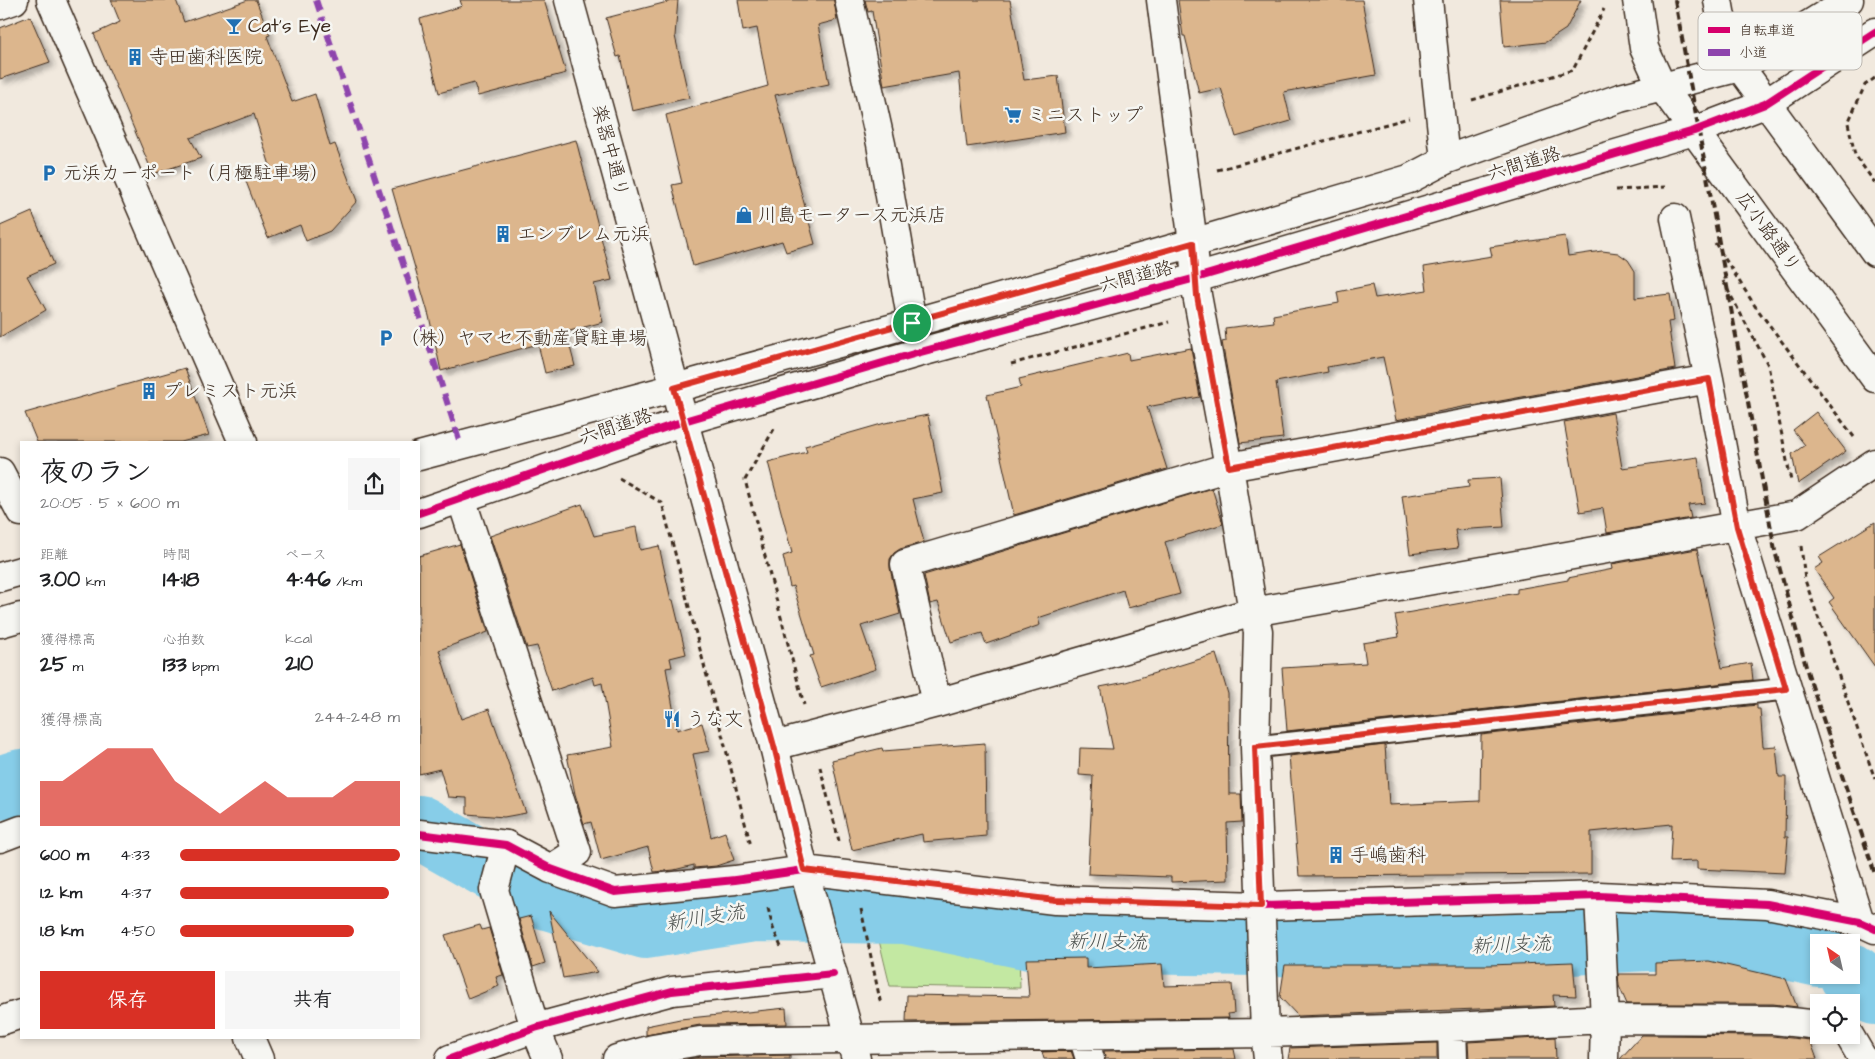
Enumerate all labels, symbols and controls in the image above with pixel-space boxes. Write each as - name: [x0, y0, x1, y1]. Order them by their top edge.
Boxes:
- legend: [1698, 12, 1862, 70]
- place label: Cat's Eye: [248, 13, 331, 41]
- bar icon: Cat's Eye: [224, 16, 244, 36]
- text: 自転車道: [1739, 21, 1795, 41]
- text: 小道: [1739, 43, 1767, 63]
- place label: 寺田歯科医院: [149, 44, 263, 71]
- building icon: 寺田歯科医院: [125, 47, 145, 67]
- street label: 楽器中通り: [585, 102, 635, 200]
- place label: ミニストップ: [1027, 102, 1143, 129]
- supermarket icon: ミニストップ: [1003, 105, 1023, 125]
- street label: 六間道路: [1484, 140, 1564, 188]
- place label: 元浜カーポート（月極駐車場）: [63, 160, 329, 187]
- parking icon: 元浜カーポート（月極駐車場）: [39, 163, 59, 183]
- street label: 広小路通り: [1729, 186, 1807, 278]
- place label: 川島モータース元浜店: [758, 202, 946, 229]
- shop icon: 川島モータース元浜店: [734, 205, 754, 225]
- place label: エンブレム元浜: [517, 221, 650, 248]
- building icon: エンブレム元浜: [493, 224, 513, 244]
- street label: 六間道路: [1096, 254, 1176, 300]
- pin: [891, 302, 933, 344]
- icon: arrive: [898, 309, 926, 337]
- place label: （株）ヤマセ不動産貸駐車場: [400, 325, 647, 352]
- parking icon: （株）ヤマセ不動産貸駐車場: [376, 328, 396, 348]
- place label: プレミスト元浜: [163, 378, 298, 405]
- building icon: プレミスト元浜: [139, 381, 159, 401]
- street label: 六間道路: [576, 402, 656, 452]
- text: 夜のラン: [40, 453, 152, 492]
- button: share: [348, 458, 400, 510]
- text: 20:05 · 5 × 600 m: [40, 492, 179, 514]
- text: 距離: [40, 545, 68, 565]
- text: 時間: [163, 545, 191, 565]
- text: ペース: [285, 545, 327, 565]
- text: 3.00: [40, 565, 80, 594]
- text: 14:18: [163, 565, 199, 594]
- text: 4:46: [285, 565, 331, 594]
- text: km: [80, 572, 105, 592]
- text: /km: [331, 572, 362, 592]
- text: kcal: [285, 629, 312, 649]
- text: 獲得標高: [40, 630, 96, 650]
- text: 心拍数: [163, 630, 205, 650]
- text: 210: [285, 649, 313, 678]
- text: 25: [40, 650, 67, 679]
- text: 133: [163, 650, 187, 679]
- text: m: [67, 657, 83, 677]
- text: bpm: [187, 657, 219, 677]
- text: 244–248 m: [315, 706, 400, 728]
- place label: うな文: [686, 706, 743, 733]
- text: 獲得標高: [40, 709, 104, 731]
- restaurant icon: うな文: [662, 709, 682, 729]
- place label: 手嶋歯科: [1350, 842, 1426, 869]
- text: 600 m: [40, 844, 89, 866]
- text: 4:33: [120, 844, 150, 866]
- building icon: 手嶋歯科: [1326, 845, 1346, 865]
- text: 1.2 km: [40, 882, 82, 904]
- text: 4:37: [120, 882, 152, 904]
- water label: 新川支流: [663, 898, 748, 938]
- text: 1.8 km: [40, 920, 83, 942]
- text: 4:50: [120, 920, 155, 942]
- water label: 新川支流: [1067, 927, 1148, 957]
- water label: 新川支流: [1471, 930, 1552, 960]
- north arrow: [1810, 934, 1860, 984]
- map controls: [1810, 934, 1860, 1044]
- button: 保存: [40, 971, 215, 1029]
- button: 共有: [225, 971, 400, 1029]
- button: locate: [1810, 994, 1860, 1044]

